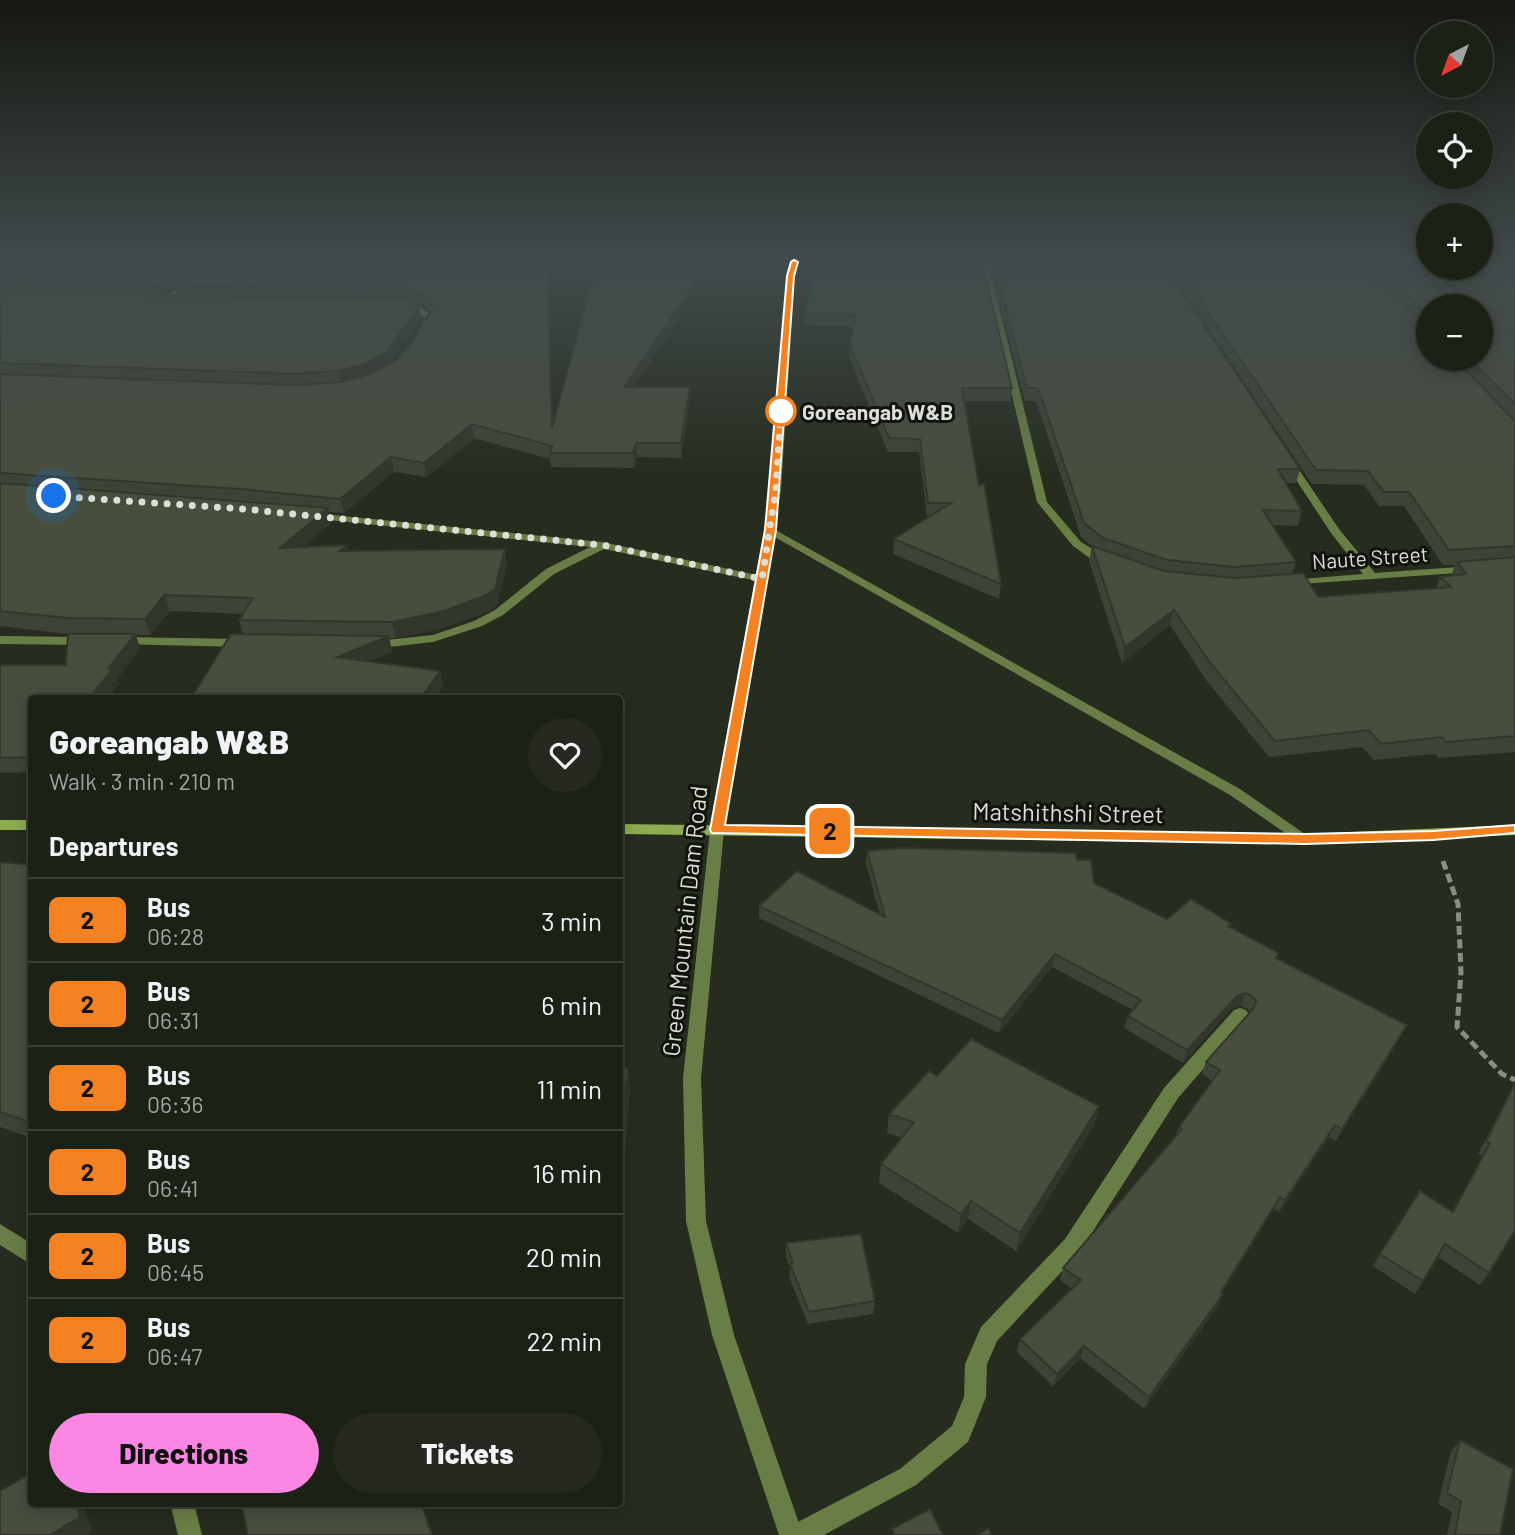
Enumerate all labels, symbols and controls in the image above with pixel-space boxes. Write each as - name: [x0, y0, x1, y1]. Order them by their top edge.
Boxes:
- north arrow: [1416, 21, 1493, 98]
- map controls: [1416, 21, 1493, 371]
- button: locate: [1416, 112, 1493, 189]
- button: +: [1416, 203, 1493, 280]
- button: −: [1416, 294, 1493, 371]
- marker: Goreangab W&B: [766, 396, 796, 426]
- place label: Goreangab W&B: [802, 399, 953, 424]
- your location: [36, 478, 71, 513]
- street label: Naute Street: [1311, 540, 1429, 574]
- button: heart: [528, 718, 602, 792]
- text: Goreangab W&B: [49, 721, 289, 761]
- text: Walk · 3 min · 210 m: [49, 767, 235, 795]
- street label: Green Mountain Dam Road: [655, 784, 713, 1058]
- street label: Matshithshi Street: [972, 796, 1164, 828]
- line badge: 2: [807, 808, 853, 854]
- text: 2: [823, 816, 837, 845]
- text: Departures: [49, 830, 179, 861]
- text: Bus: [147, 891, 190, 922]
- text: 2: [81, 905, 94, 934]
- text: 3 min: [541, 905, 602, 936]
- text: 06:28: [147, 922, 204, 950]
- text: Bus: [147, 975, 190, 1006]
- text: 2: [81, 989, 94, 1018]
- text: 6 min: [541, 989, 602, 1020]
- text: 06:31: [147, 1006, 199, 1034]
- text: Bus: [147, 1059, 190, 1090]
- text: 2: [81, 1073, 94, 1102]
- text: 11 min: [536, 1073, 602, 1104]
- text: 06:36: [147, 1090, 203, 1118]
- text: Bus: [147, 1143, 190, 1174]
- text: 2: [81, 1157, 94, 1186]
- text: 16 min: [532, 1157, 602, 1188]
- text: 06:41: [147, 1174, 198, 1202]
- text: Bus: [147, 1227, 190, 1258]
- text: 2: [81, 1241, 94, 1270]
- text: 20 min: [526, 1241, 602, 1272]
- text: 06:45: [147, 1258, 204, 1286]
- text: Bus: [147, 1311, 190, 1342]
- text: 2: [81, 1325, 94, 1354]
- text: 22 min: [527, 1325, 602, 1356]
- text: 06:47: [147, 1342, 203, 1370]
- button: Directions: [49, 1413, 319, 1493]
- button: Tickets: [333, 1413, 602, 1493]

